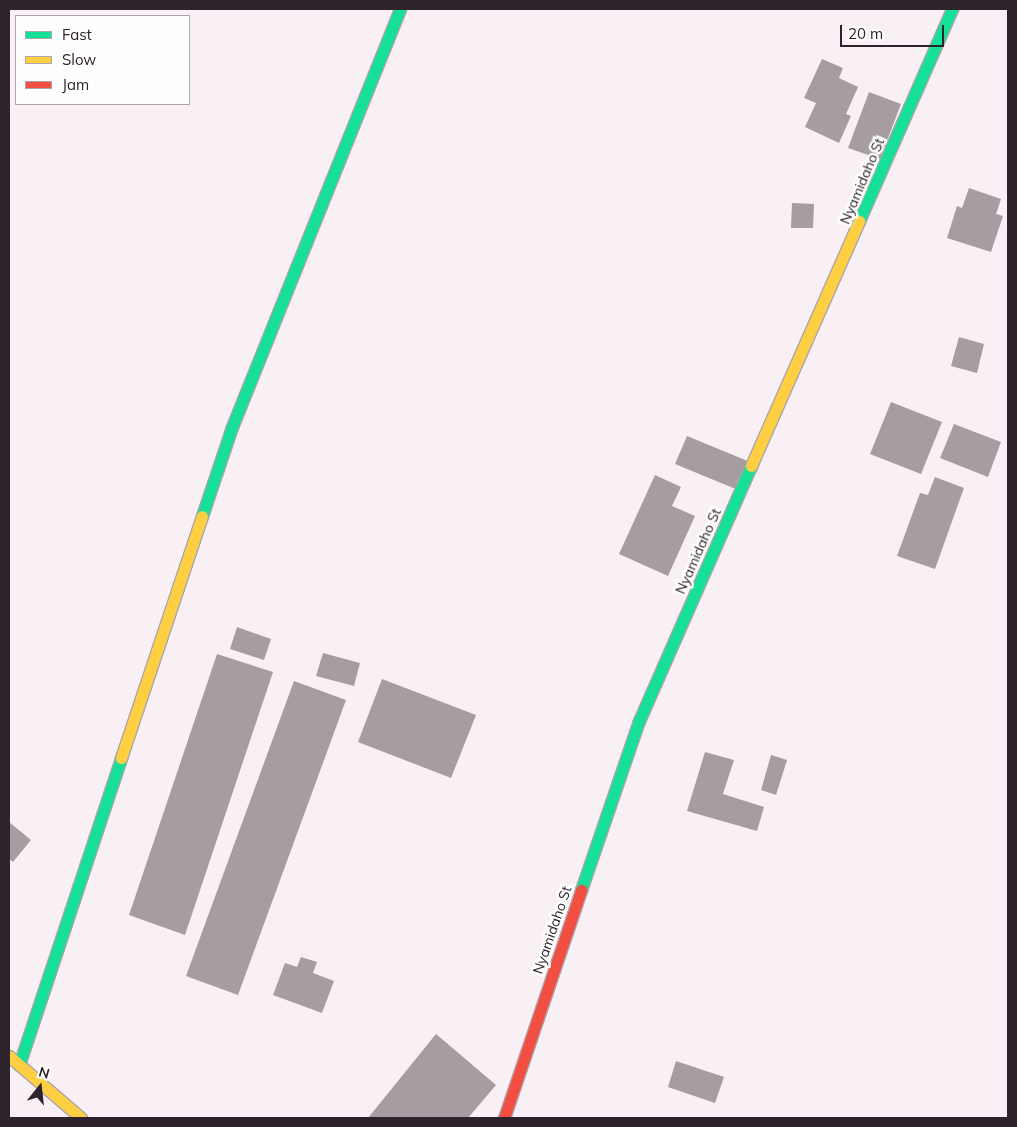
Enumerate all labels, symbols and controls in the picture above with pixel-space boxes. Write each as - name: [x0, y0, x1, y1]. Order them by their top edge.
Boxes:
- legend: [15, 15, 190, 105]
- scale bar: [842, 15, 946, 47]
- text: 20 m: [848, 24, 883, 43]
- text: Fast: [62, 25, 92, 44]
- text: Slow: [62, 50, 96, 69]
- text: Jam: [62, 75, 89, 94]
- street label: Nyamidaho St: [836, 135, 888, 227]
- street label: Nyamidaho St: [672, 506, 724, 596]
- street label: Nyamidaho St: [529, 884, 575, 976]
- north arrow: [15, 1062, 65, 1112]
- text: N: [37, 1062, 52, 1083]

